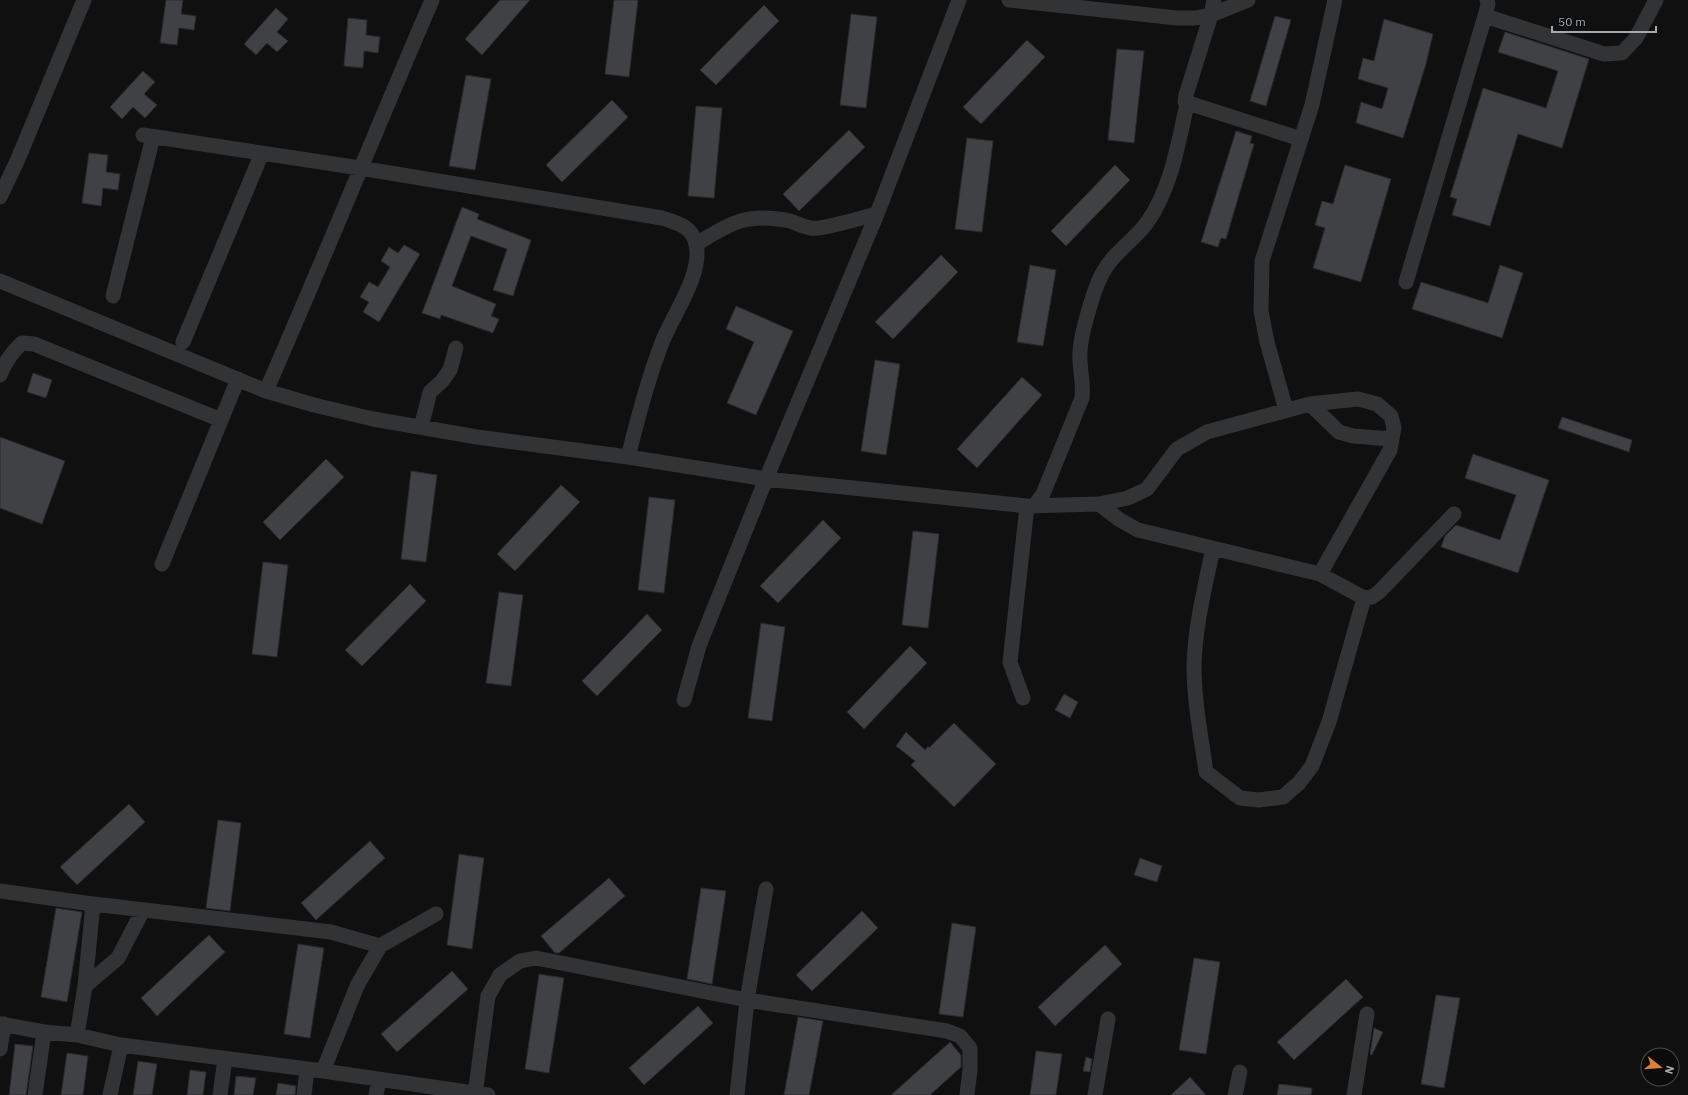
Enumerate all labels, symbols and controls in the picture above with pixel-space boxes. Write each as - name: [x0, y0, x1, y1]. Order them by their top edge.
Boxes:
- scale bar: [1552, 8, 1656, 34]
- text: 50 m: [1558, 14, 1586, 29]
- north arrow: [1640, 1047, 1680, 1087]
- text: N: [1662, 1064, 1677, 1076]

